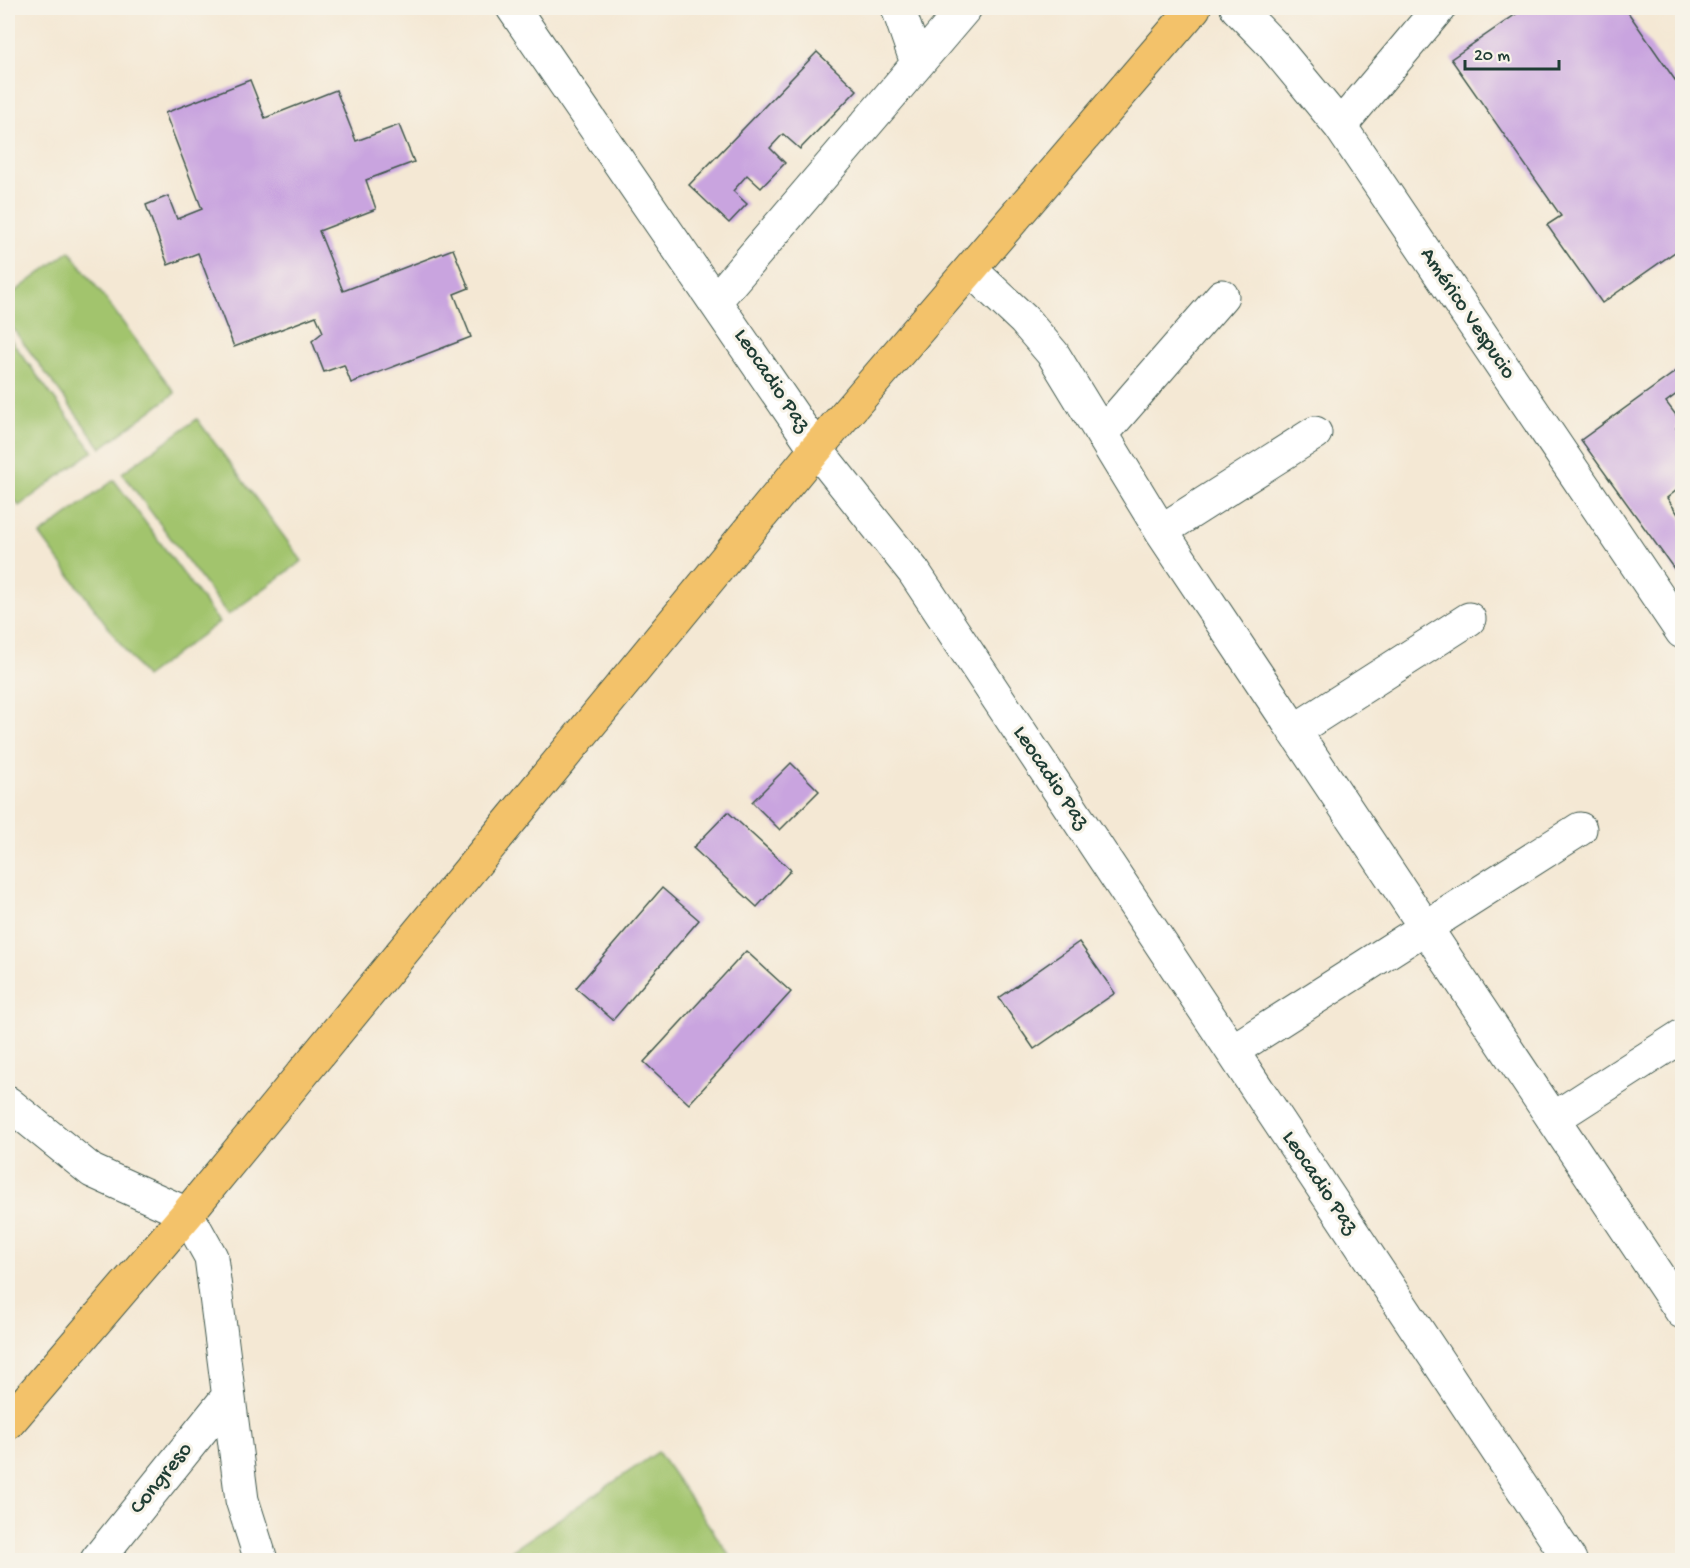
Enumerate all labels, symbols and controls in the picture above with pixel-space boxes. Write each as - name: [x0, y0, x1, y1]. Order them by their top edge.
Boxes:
- scale bar: [1465, 33, 1560, 71]
- text: 20 m: [1474, 46, 1510, 67]
- street label: Américo Vespucio: [1413, 243, 1521, 385]
- street label: Leocadio Paz: [727, 324, 816, 439]
- street label: Leocadio Paz: [1006, 721, 1095, 836]
- street label: Leocadio Paz: [1275, 1126, 1364, 1241]
- street label: Congreso: [125, 1438, 199, 1520]

